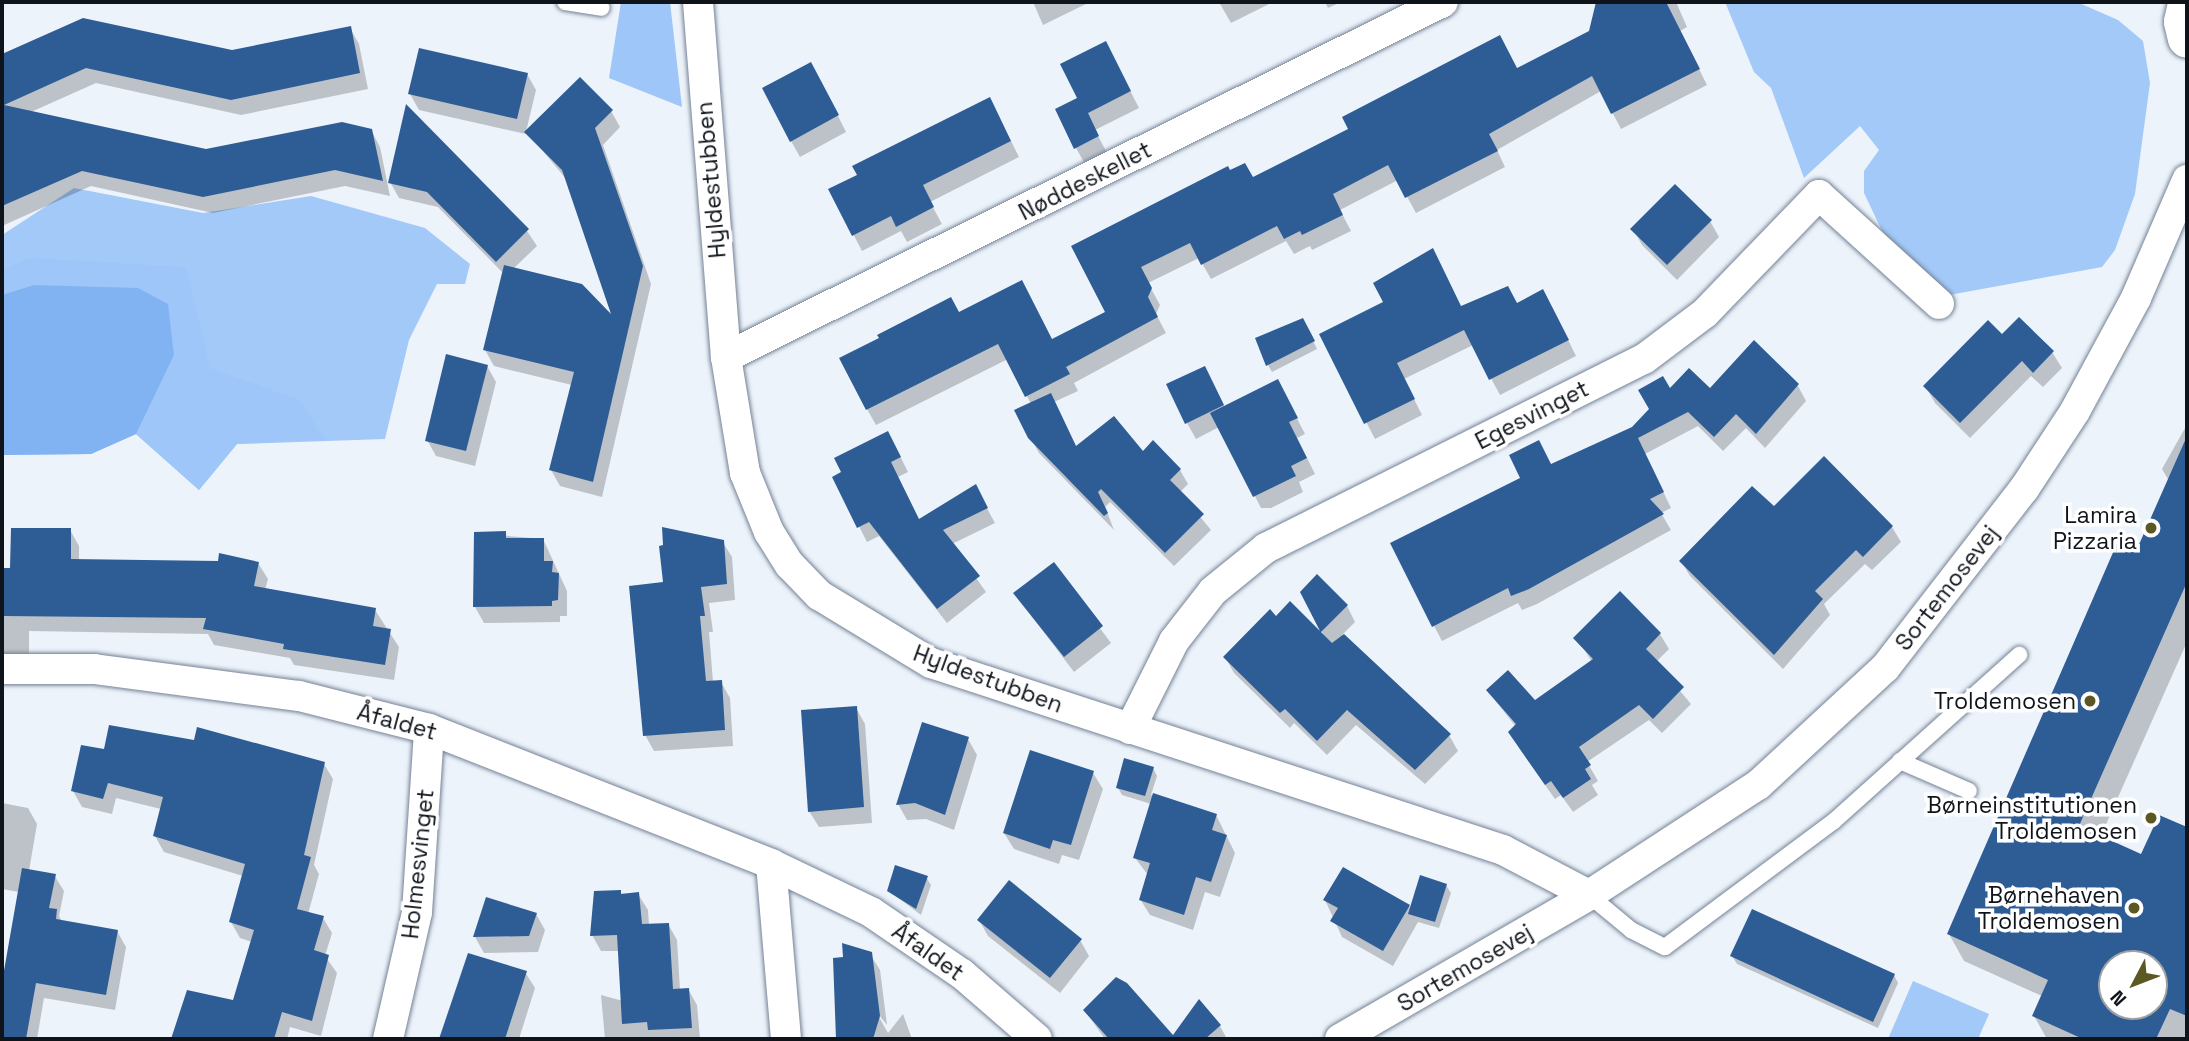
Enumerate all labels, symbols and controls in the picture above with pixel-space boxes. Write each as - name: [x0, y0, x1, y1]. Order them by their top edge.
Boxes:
- street label: Hyldestubben: [690, 101, 732, 259]
- street label: Nøddeskellet: [1014, 136, 1156, 226]
- street label: Egesvinget: [1471, 375, 1593, 455]
- place label: Lamira Pizzaria: [2053, 501, 2137, 555]
- street label: Sortemosevej: [1890, 520, 2004, 656]
- marker: Lamira Pizzaria: [2143, 520, 2159, 536]
- street label: Hyldestubben: [909, 639, 1067, 719]
- place label: Troldemosen: [1934, 687, 2076, 715]
- marker: Troldemosen: [2082, 693, 2098, 709]
- street label: Åfaldet: [354, 698, 440, 746]
- street label: Holmesvinget: [396, 788, 440, 940]
- place label: Børneinstitutionen Troldemosen: [1926, 791, 2137, 845]
- marker: Børneinstitutionen Troldemosen: [2143, 810, 2159, 826]
- place label: Børnehaven Troldemosen: [1978, 881, 2120, 935]
- marker: Børnehaven Troldemosen: [2126, 900, 2142, 916]
- street label: Åfaldet: [887, 917, 969, 987]
- street label: Sortemosevej: [1393, 918, 1537, 1018]
- north arrow: [2098, 950, 2168, 1020]
- text: N: [2105, 985, 2132, 1011]

